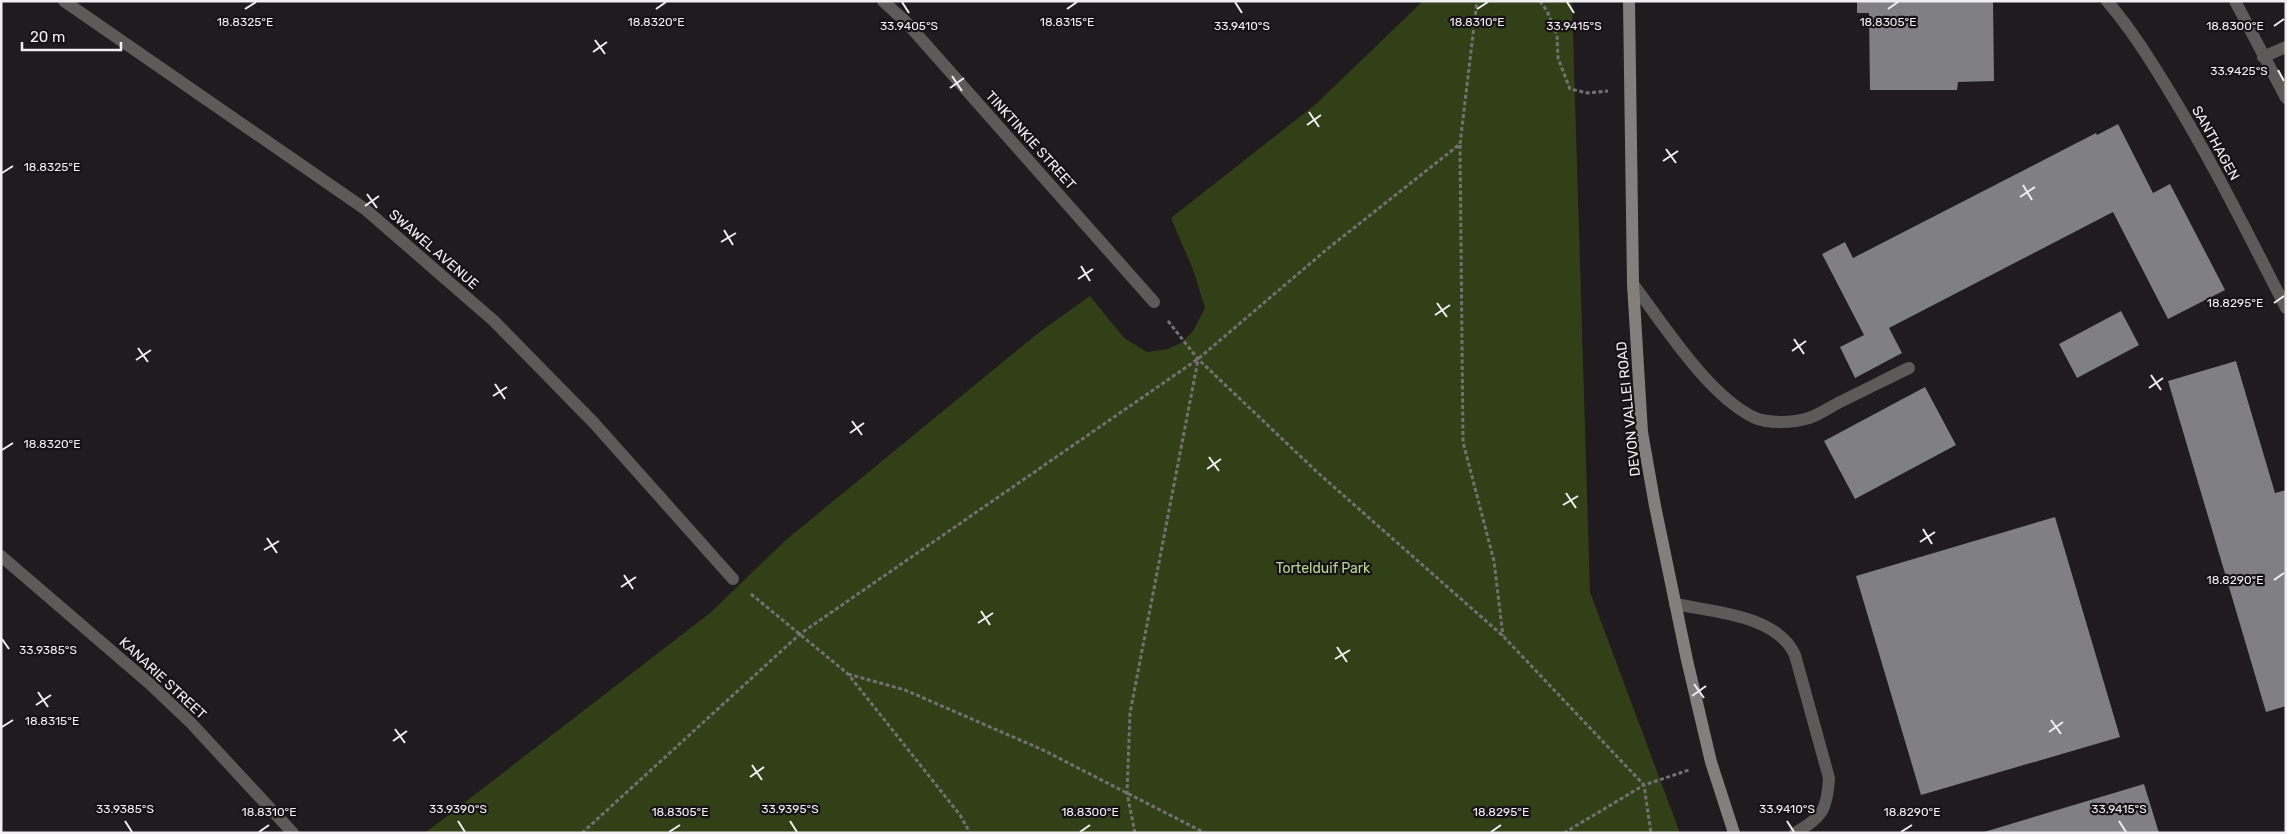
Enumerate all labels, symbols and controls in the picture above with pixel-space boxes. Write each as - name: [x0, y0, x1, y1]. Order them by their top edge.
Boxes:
- text: 18.8325°E: [217, 15, 273, 29]
- text: 18.8320°E: [628, 15, 685, 29]
- text: 18.8315°E: [1040, 15, 1094, 29]
- text: 18.8310°E: [1450, 15, 1504, 29]
- text: 18.8305°E: [1859, 15, 1917, 29]
- text: 33.9405°S: [880, 19, 938, 33]
- text: 33.9410°S: [1214, 19, 1270, 33]
- text: 33.9415°S: [1546, 19, 1602, 33]
- text: 18.8300°E: [2206, 19, 2264, 33]
- scale bar: [22, 20, 121, 52]
- text: 20 m: [30, 28, 65, 46]
- text: 33.9425°S: [2210, 64, 2268, 78]
- street label: TINKTINKIE STREET: [982, 88, 1079, 193]
- street label: SANTHAGEN: [2188, 103, 2243, 184]
- text: 18.8325°E: [24, 160, 80, 174]
- street label: SWAWEL AVENUE: [385, 206, 482, 293]
- text: 18.8295°E: [2207, 296, 2263, 310]
- street label: DEVON VALLEI ROAD: [1613, 340, 1644, 477]
- text: 18.8320°E: [24, 437, 81, 451]
- park label: Tortelduif Park: [1276, 560, 1371, 577]
- text: 18.8290°E: [2207, 573, 2263, 587]
- street label: KANARIE STREET: [116, 634, 210, 723]
- text: 33.9385°S: [19, 643, 77, 657]
- text: 18.8315°E: [25, 714, 79, 728]
- text: 33.9385°S: [96, 802, 154, 816]
- text: 33.9390°S: [429, 802, 487, 816]
- text: 33.9395°S: [761, 802, 819, 816]
- text: 33.9410°S: [1759, 802, 1815, 816]
- text: 33.9415°S: [2091, 802, 2147, 816]
- text: 18.8310°E: [242, 805, 296, 819]
- text: 18.8305°E: [651, 805, 709, 819]
- text: 18.8300°E: [1061, 805, 1119, 819]
- text: 18.8295°E: [1473, 805, 1529, 819]
- text: 18.8290°E: [1884, 805, 1940, 819]

